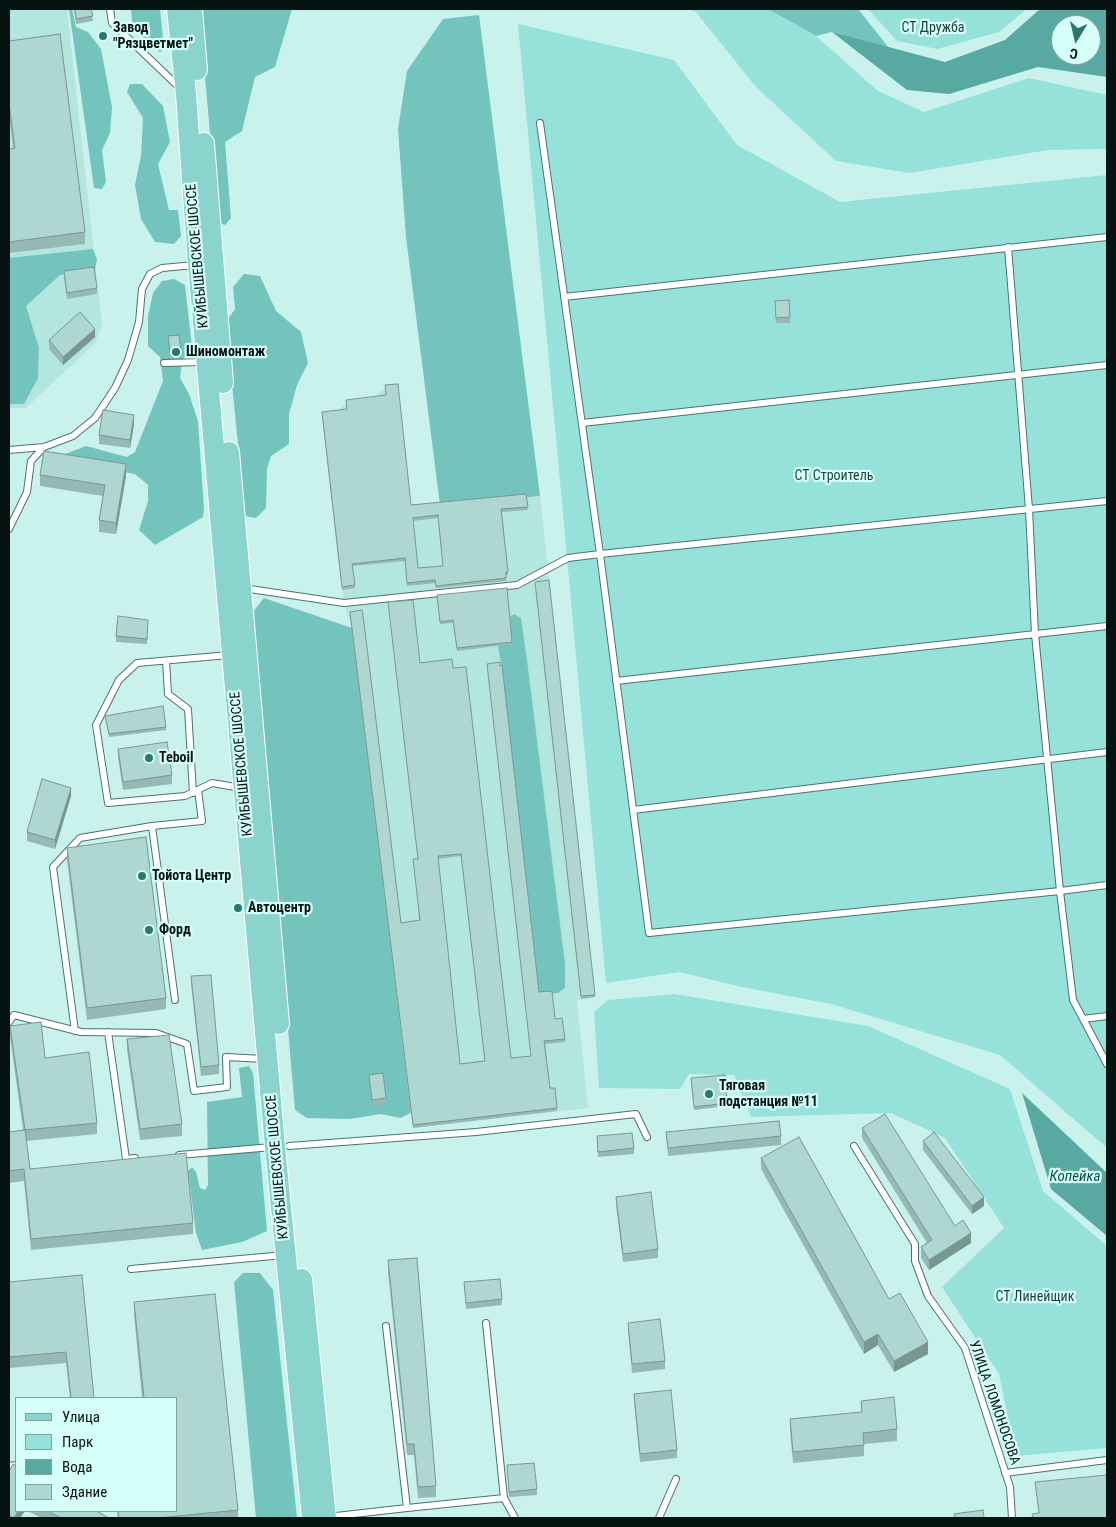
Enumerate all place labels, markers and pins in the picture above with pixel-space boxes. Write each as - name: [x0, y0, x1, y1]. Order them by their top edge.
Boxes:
- place label: Завод "Рязцветмет": [113, 20, 193, 52]
- marker: Завод "Рязцветмет": [97, 30, 109, 42]
- place label: Шиномонтаж: [186, 344, 265, 360]
- marker: Шиномонтаж: [170, 346, 182, 358]
- place label: Teboil: [159, 750, 194, 766]
- marker: Teboil: [143, 752, 155, 764]
- place label: Тойота Центр: [152, 868, 231, 884]
- marker: Тойота Центр: [136, 870, 148, 882]
- place label: Автоцентр: [248, 900, 311, 916]
- marker: Автоцентр: [232, 902, 244, 914]
- place label: Форд: [159, 922, 191, 938]
- marker: Форд: [143, 924, 155, 936]
- place label: Тяговая подстанция №11: [719, 1078, 818, 1110]
- marker: Тяговая подстанция №11: [703, 1088, 715, 1100]

